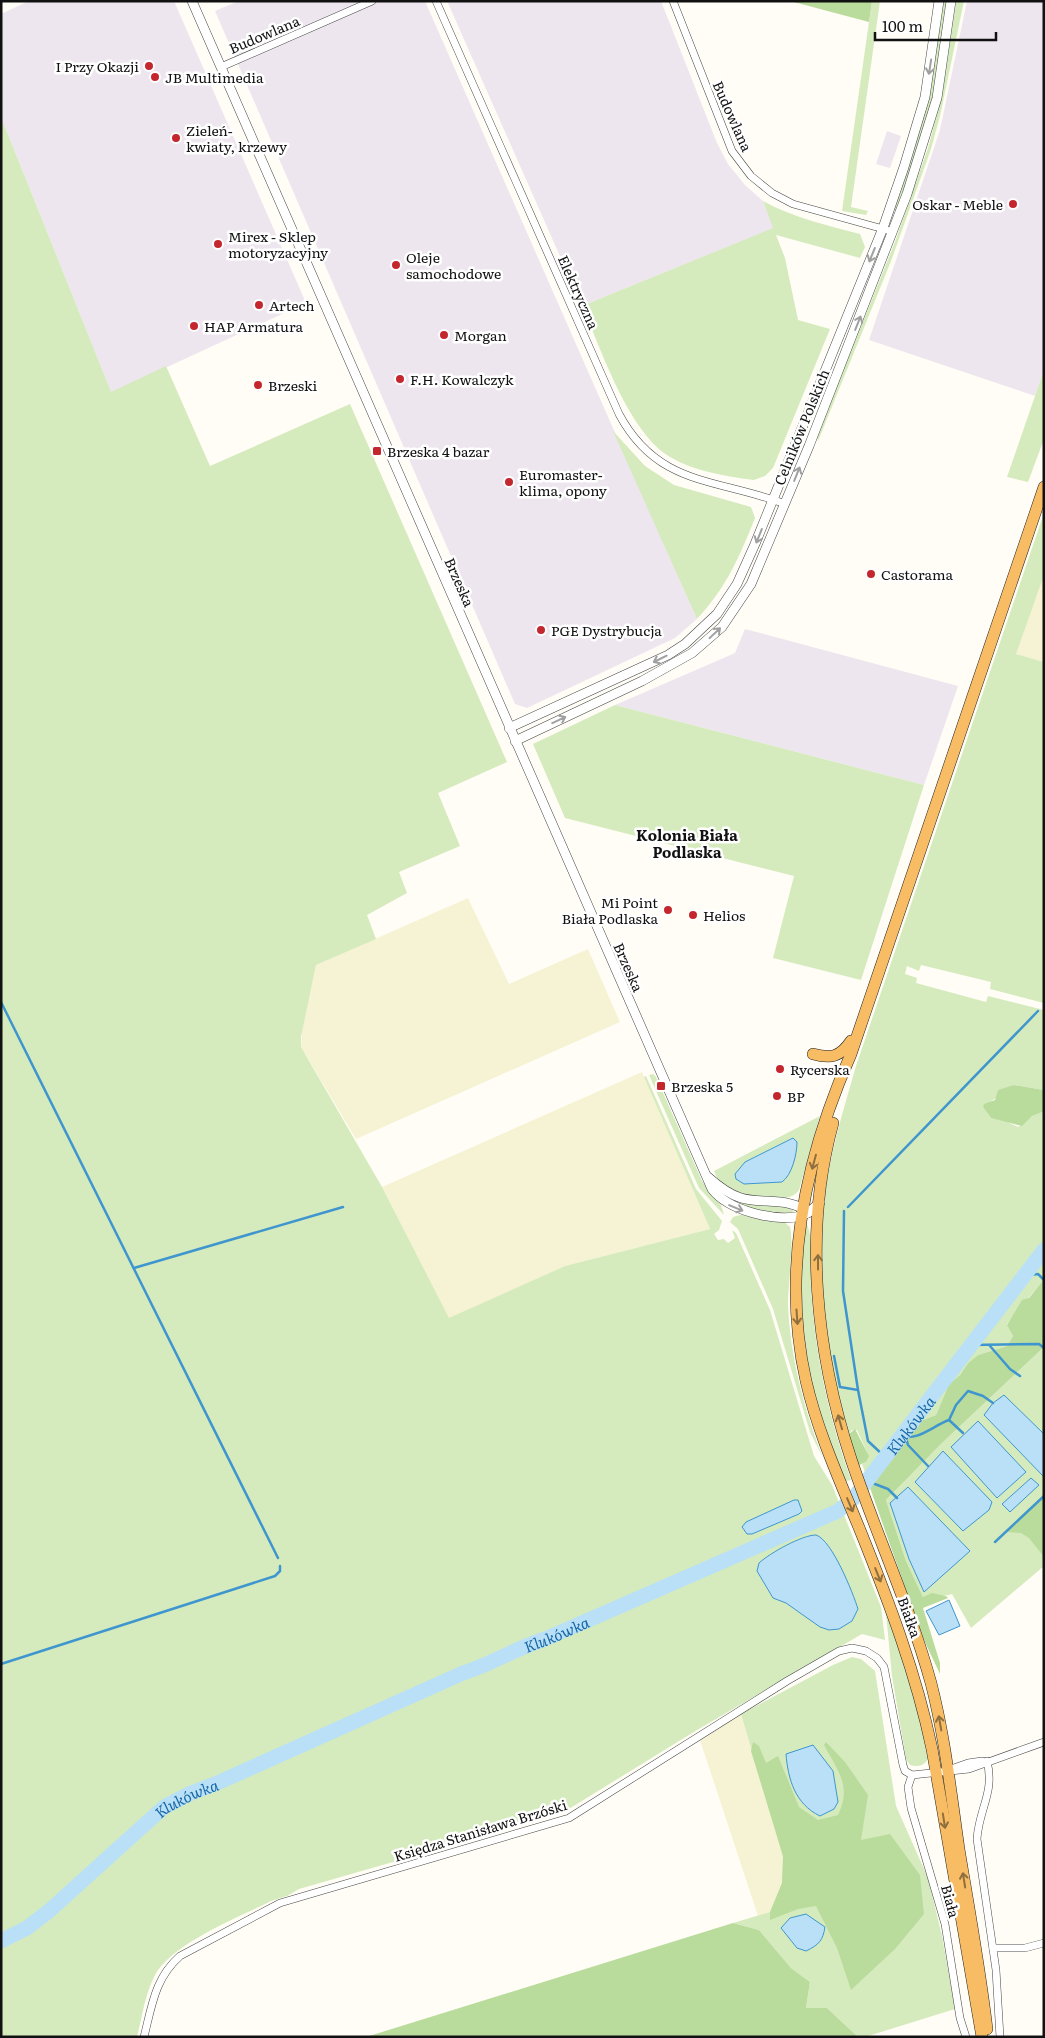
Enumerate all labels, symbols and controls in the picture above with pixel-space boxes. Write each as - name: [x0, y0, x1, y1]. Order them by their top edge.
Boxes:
- street label: Budowlana: [225, 10, 303, 58]
- scale bar: [875, 10, 996, 42]
- text: 100 m: [882, 14, 923, 37]
- place label: I Przy Okazji: [55, 56, 139, 76]
- one-way arrow: [925, 59, 935, 75]
- marker: I Przy Okazji: [143, 60, 155, 72]
- place label: JB Multimedia: [165, 67, 264, 87]
- marker: JB Multimedia: [149, 71, 161, 83]
- street label: Budowlana: [709, 78, 758, 155]
- place label: Zieleń- kwiaty, krzewy: [186, 120, 288, 156]
- marker: Zieleń- kwiaty, krzewy: [170, 132, 182, 144]
- place label: Oskar - Meble: [912, 194, 1003, 214]
- marker: Oskar - Meble: [1007, 198, 1019, 210]
- place label: Mirex - Sklep motoryzacyjny: [228, 226, 329, 262]
- marker: Mirex - Sklep motoryzacyjny: [212, 238, 224, 250]
- place label: Oleje samochodowe: [406, 247, 501, 283]
- one-way arrow: [867, 247, 876, 262]
- street label: Elektryczna: [554, 252, 604, 333]
- marker: Oleje samochodowe: [390, 259, 402, 271]
- place label: Artech: [269, 295, 315, 315]
- marker: Artech: [253, 299, 265, 311]
- place label: HAP Armatura: [204, 316, 304, 336]
- one-way arrow: [853, 316, 863, 331]
- marker: HAP Armatura: [188, 320, 200, 332]
- place label: Morgan: [454, 325, 507, 345]
- marker: Morgan: [438, 329, 450, 341]
- street label: Celników Polskich: [769, 366, 833, 488]
- place label: F.H. Kowalczyk: [410, 369, 514, 389]
- marker: F.H. Kowalczyk: [394, 373, 406, 385]
- place label: Brzeski: [268, 375, 318, 395]
- marker: Brzeski: [252, 379, 264, 391]
- place label: Brzeska 4 bazar: [387, 441, 490, 461]
- marker: Brzeska 4 bazar: [371, 445, 383, 457]
- place label: Euromaster- klima, opony: [519, 464, 608, 500]
- one-way arrow: [793, 467, 802, 482]
- marker: Euromaster- klima, opony: [503, 476, 515, 488]
- one-way arrow: [753, 528, 762, 543]
- street label: Brzeska: [440, 554, 480, 610]
- place label: Castorama: [881, 564, 953, 584]
- marker: Castorama: [865, 568, 877, 580]
- place label: PGE Dystrybucja: [551, 620, 662, 640]
- marker: PGE Dystrybucja: [535, 624, 547, 636]
- one-way arrow: [709, 627, 722, 639]
- one-way arrow: [652, 654, 667, 664]
- one-way arrow: [551, 714, 566, 724]
- district label: Kolonia Biała Podlaska: [636, 823, 738, 863]
- place label: Mi Point Biała Podlaska: [562, 892, 658, 928]
- marker: Mi Point Biała Podlaska: [662, 904, 674, 916]
- place label: Helios: [703, 905, 745, 925]
- marker: Helios: [687, 909, 699, 921]
- street label: Brzeska: [609, 939, 649, 995]
- place label: Rycerska: [790, 1059, 850, 1079]
- marker: Rycerska: [774, 1063, 786, 1075]
- place label: Brzeska 5: [671, 1076, 733, 1096]
- marker: Brzeska 5: [655, 1080, 667, 1092]
- place label: BP: [787, 1086, 805, 1106]
- marker: BP: [771, 1090, 783, 1102]
- one-way arrow: [808, 1154, 818, 1170]
- one-way arrow: [728, 1204, 743, 1213]
- one-way arrow: [813, 1254, 822, 1270]
- one-way arrow: [792, 1308, 801, 1324]
- water label: Klukówka: [880, 1390, 940, 1459]
- one-way arrow: [835, 1415, 845, 1431]
- one-way arrow: [845, 1497, 855, 1512]
- one-way arrow: [874, 1567, 883, 1582]
- street label: Białka: [893, 1594, 927, 1641]
- water label: Klukówka: [520, 1610, 593, 1657]
- one-way arrow: [934, 1715, 944, 1731]
- water label: Klukówka: [149, 1772, 222, 1822]
- street label: Księdza Stanisława Brzóski: [391, 1794, 569, 1866]
- one-way arrow: [939, 1813, 949, 1829]
- one-way arrow: [959, 1873, 969, 1889]
- street label: Biała: [937, 1882, 965, 1920]

